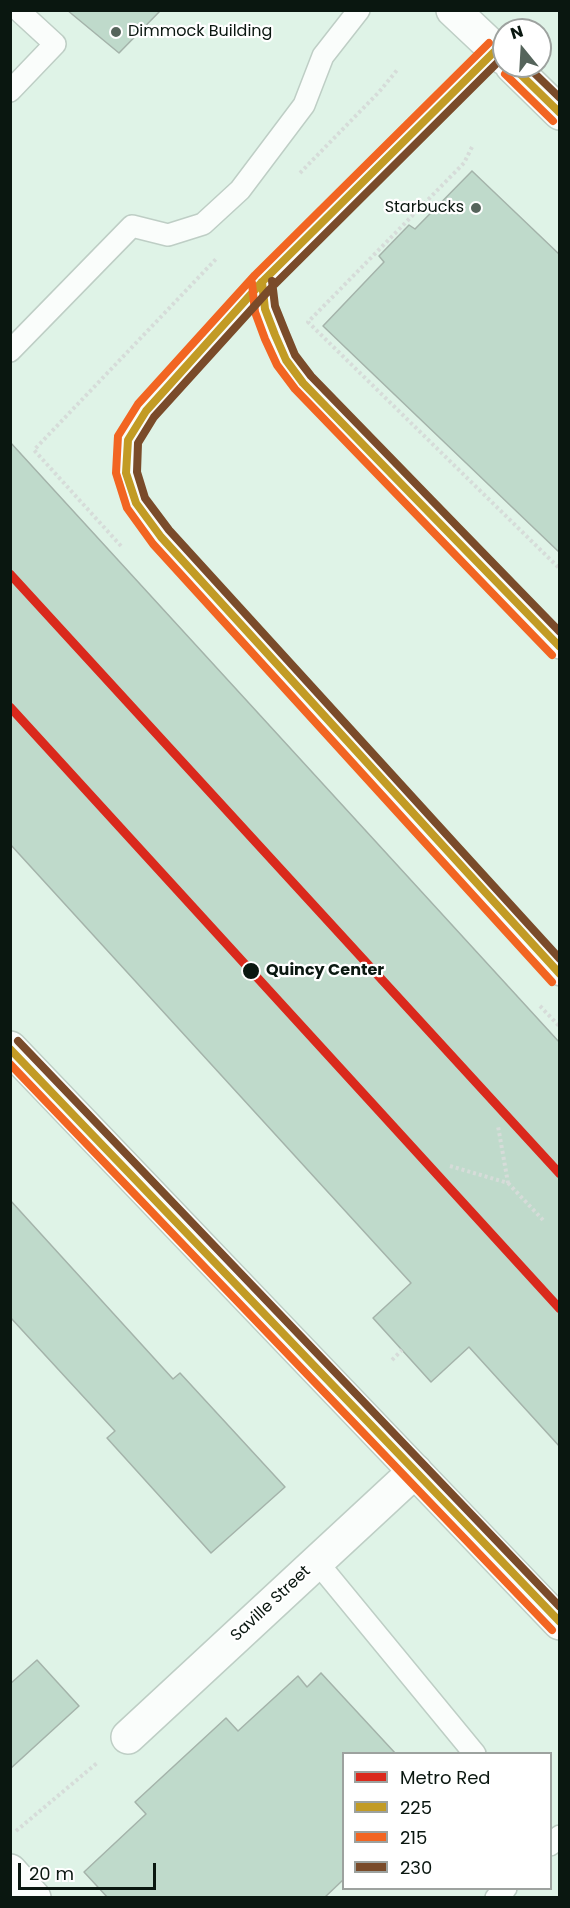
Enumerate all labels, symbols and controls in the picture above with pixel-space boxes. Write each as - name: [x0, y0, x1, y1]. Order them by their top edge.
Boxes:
- north arrow: [492, 18, 552, 78]
- text: N: [508, 20, 526, 45]
- place label: Dimmock Building: [128, 22, 272, 42]
- marker: Dimmock Building: [109, 25, 123, 39]
- place label: Starbucks: [385, 198, 464, 218]
- marker: Starbucks: [469, 201, 483, 215]
- marker: Quincy Center: [241, 961, 261, 981]
- place label: Quincy Center: [266, 961, 384, 981]
- street label: Saville Street: [227, 1562, 315, 1646]
- legend: [342, 1752, 552, 1890]
- text: Metro Red: [400, 1765, 491, 1790]
- text: 225: [400, 1795, 432, 1820]
- text: 215: [400, 1825, 427, 1850]
- scale bar: [21, 1851, 159, 1889]
- text: 230: [400, 1855, 432, 1880]
- text: 20 m: [29, 1861, 74, 1886]

